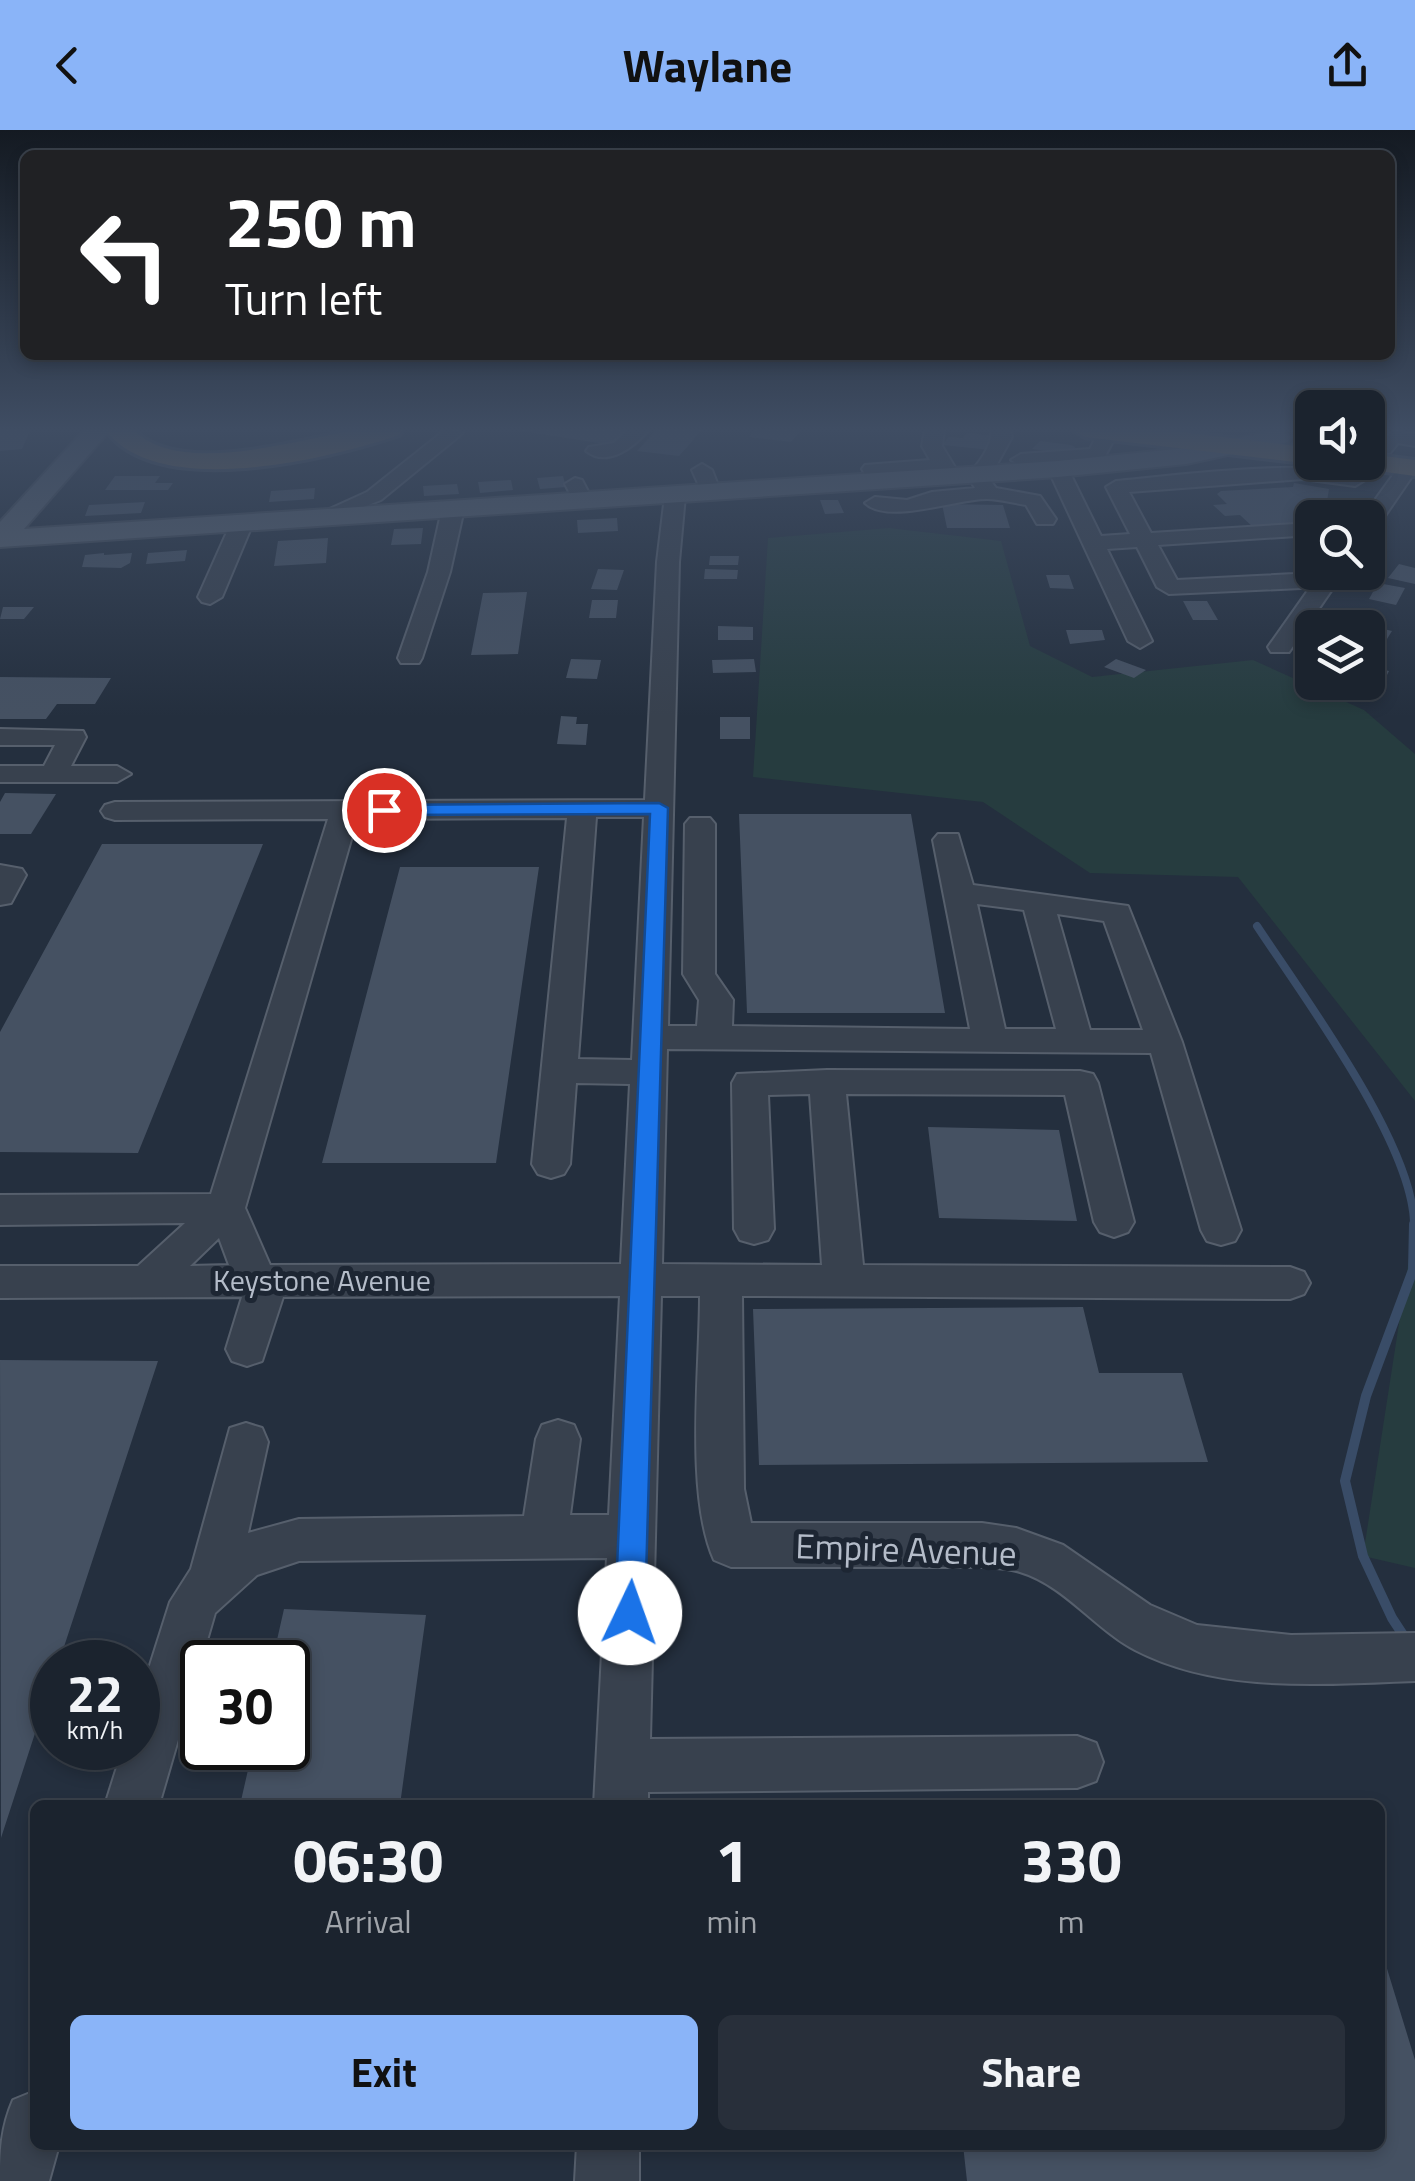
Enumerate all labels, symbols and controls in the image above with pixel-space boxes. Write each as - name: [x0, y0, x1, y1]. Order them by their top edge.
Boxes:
- text: Waylane: [623, 31, 792, 99]
- icon: back: [40, 38, 95, 93]
- icon: share: [1320, 38, 1375, 93]
- text: 250 m: [225, 168, 417, 274]
- icon: left: [60, 190, 190, 320]
- text: Turn left: [225, 264, 382, 332]
- map controls: [1295, 390, 1385, 700]
- button: sound: [1295, 390, 1385, 480]
- button: search: [1295, 500, 1385, 590]
- button: layers: [1295, 610, 1385, 700]
- pin: [342, 768, 427, 853]
- icon: arrive: [357, 783, 412, 838]
- street label: Keystone Avenue: [213, 1257, 431, 1303]
- street label: Empire Avenue: [794, 1518, 1018, 1580]
- position arrow: [578, 1561, 682, 1665]
- speed limit sign: 30: [180, 1640, 310, 1770]
- text: 22: [67, 1655, 123, 1731]
- text: km/h: [67, 1711, 123, 1749]
- text: 06:30: [293, 1814, 443, 1905]
- text: 1: [715, 1814, 749, 1905]
- text: 330: [1021, 1814, 1122, 1905]
- text: Arrival: [325, 1897, 412, 1945]
- text: min: [706, 1897, 757, 1945]
- text: m: [1058, 1897, 1085, 1945]
- button: Exit: [70, 2015, 698, 2130]
- button: Share: [718, 2015, 1345, 2130]

